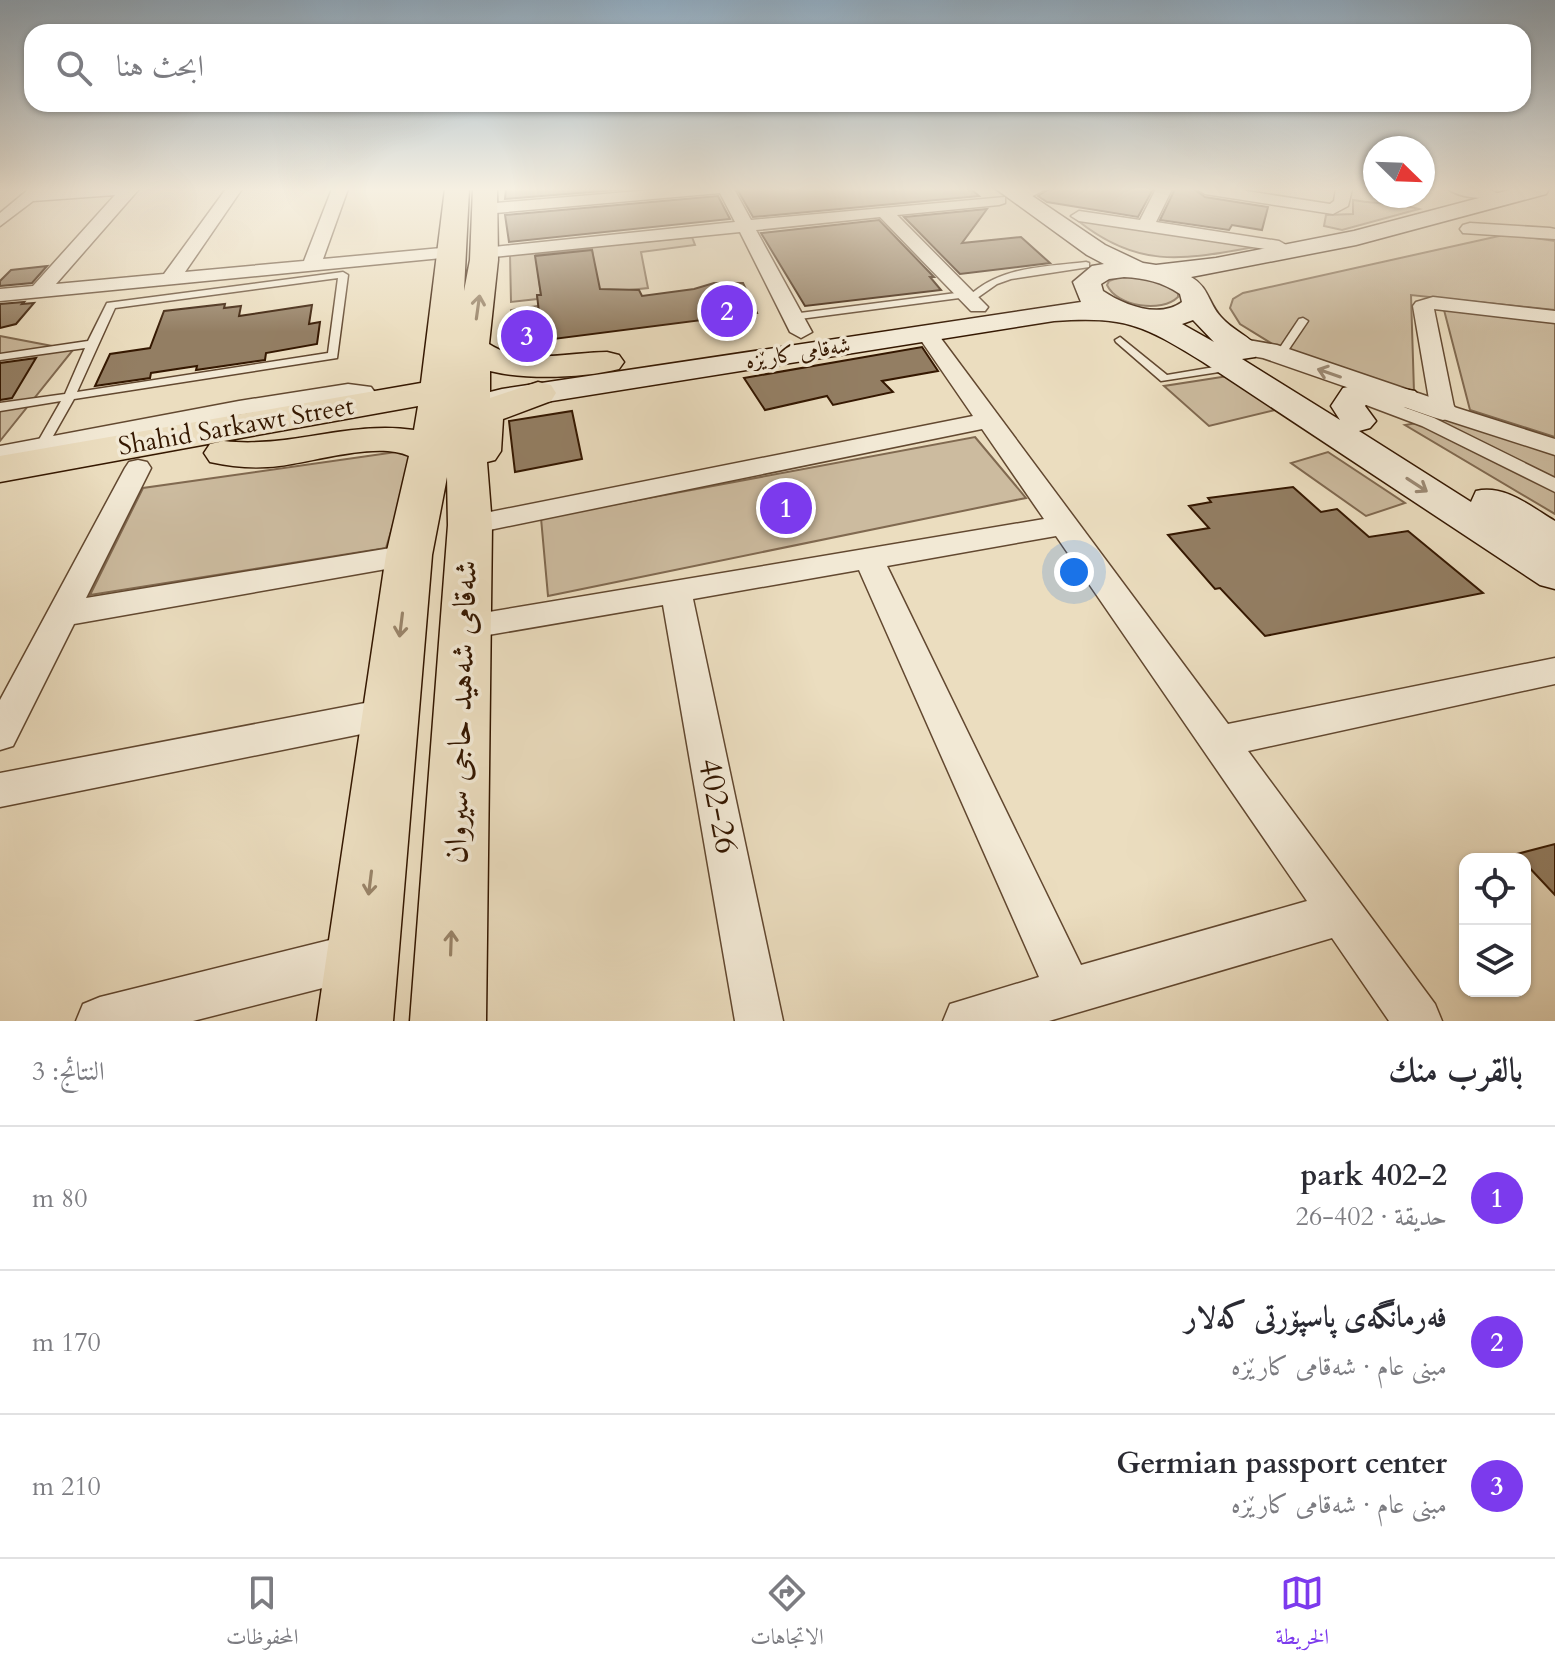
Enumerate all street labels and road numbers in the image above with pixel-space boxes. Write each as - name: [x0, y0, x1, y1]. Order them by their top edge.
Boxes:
- street label: شەقامی کارێزە: [743, 330, 853, 376]
- street label: Shahid Sarkawt Street: [116, 388, 356, 464]
- street label: شەقامی شەهید حاجی سیروان: [434, 560, 488, 864]
- street label: 402-26: [687, 755, 749, 857]

